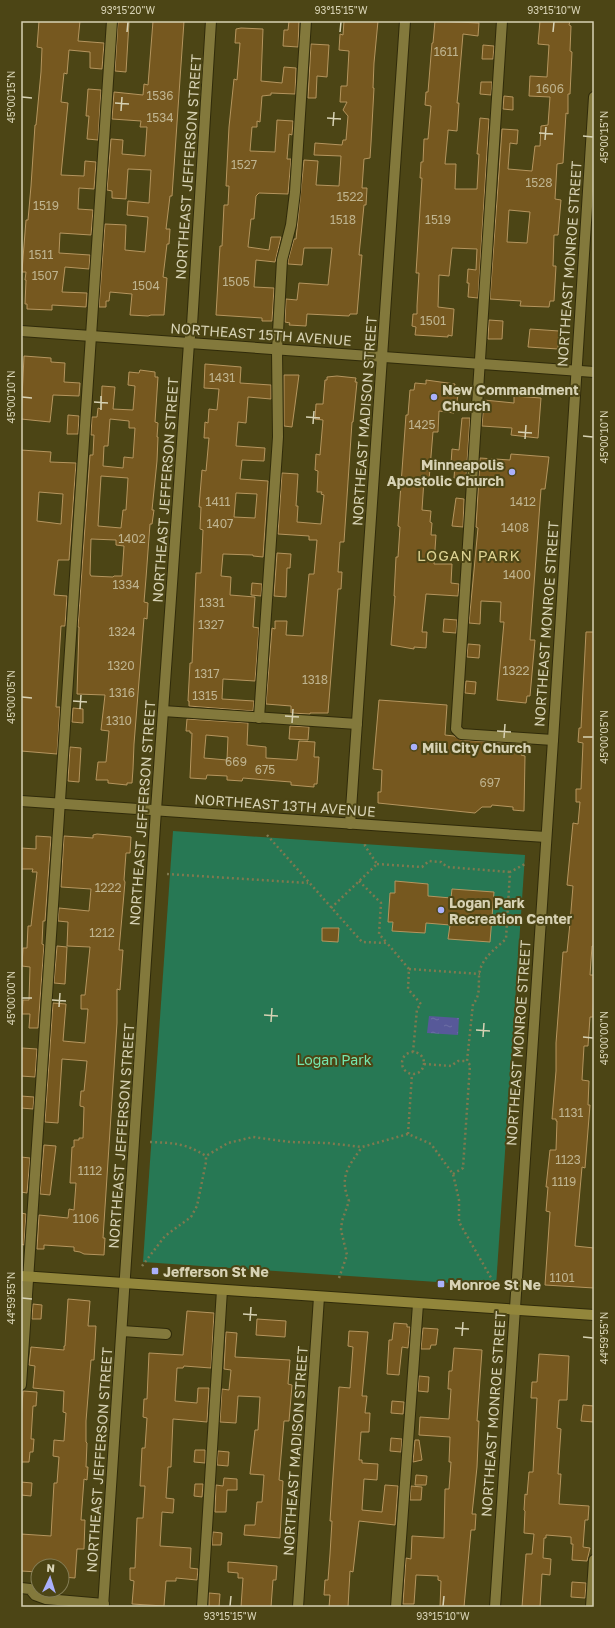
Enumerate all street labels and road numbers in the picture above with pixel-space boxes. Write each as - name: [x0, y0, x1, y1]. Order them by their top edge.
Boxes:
- street label: NORTHEAST JEFFERSON STREET: [172, 53, 204, 280]
- street label: NORTHEAST MONROE STREET: [553, 160, 585, 368]
- street label: NORTHEAST MADISON STREET: [348, 315, 380, 527]
- street label: NORTHEAST 15TH AVENUE: [170, 319, 352, 349]
- street label: NORTHEAST JEFFERSON STREET: [149, 376, 181, 603]
- street label: NORTHEAST MONROE STREET: [530, 520, 562, 728]
- street label: NORTHEAST JEFFERSON STREET: [126, 699, 158, 926]
- street label: NORTHEAST 13TH AVENUE: [194, 790, 376, 820]
- street label: NORTHEAST MONROE STREET: [502, 939, 534, 1147]
- street label: NORTHEAST JEFFERSON STREET: [105, 1022, 137, 1249]
- street label: NORTHEAST MONROE STREET: [477, 1310, 509, 1518]
- street label: NORTHEAST MADISON STREET: [279, 1345, 311, 1557]
- street label: NORTHEAST JEFFERSON STREET: [83, 1346, 115, 1573]

